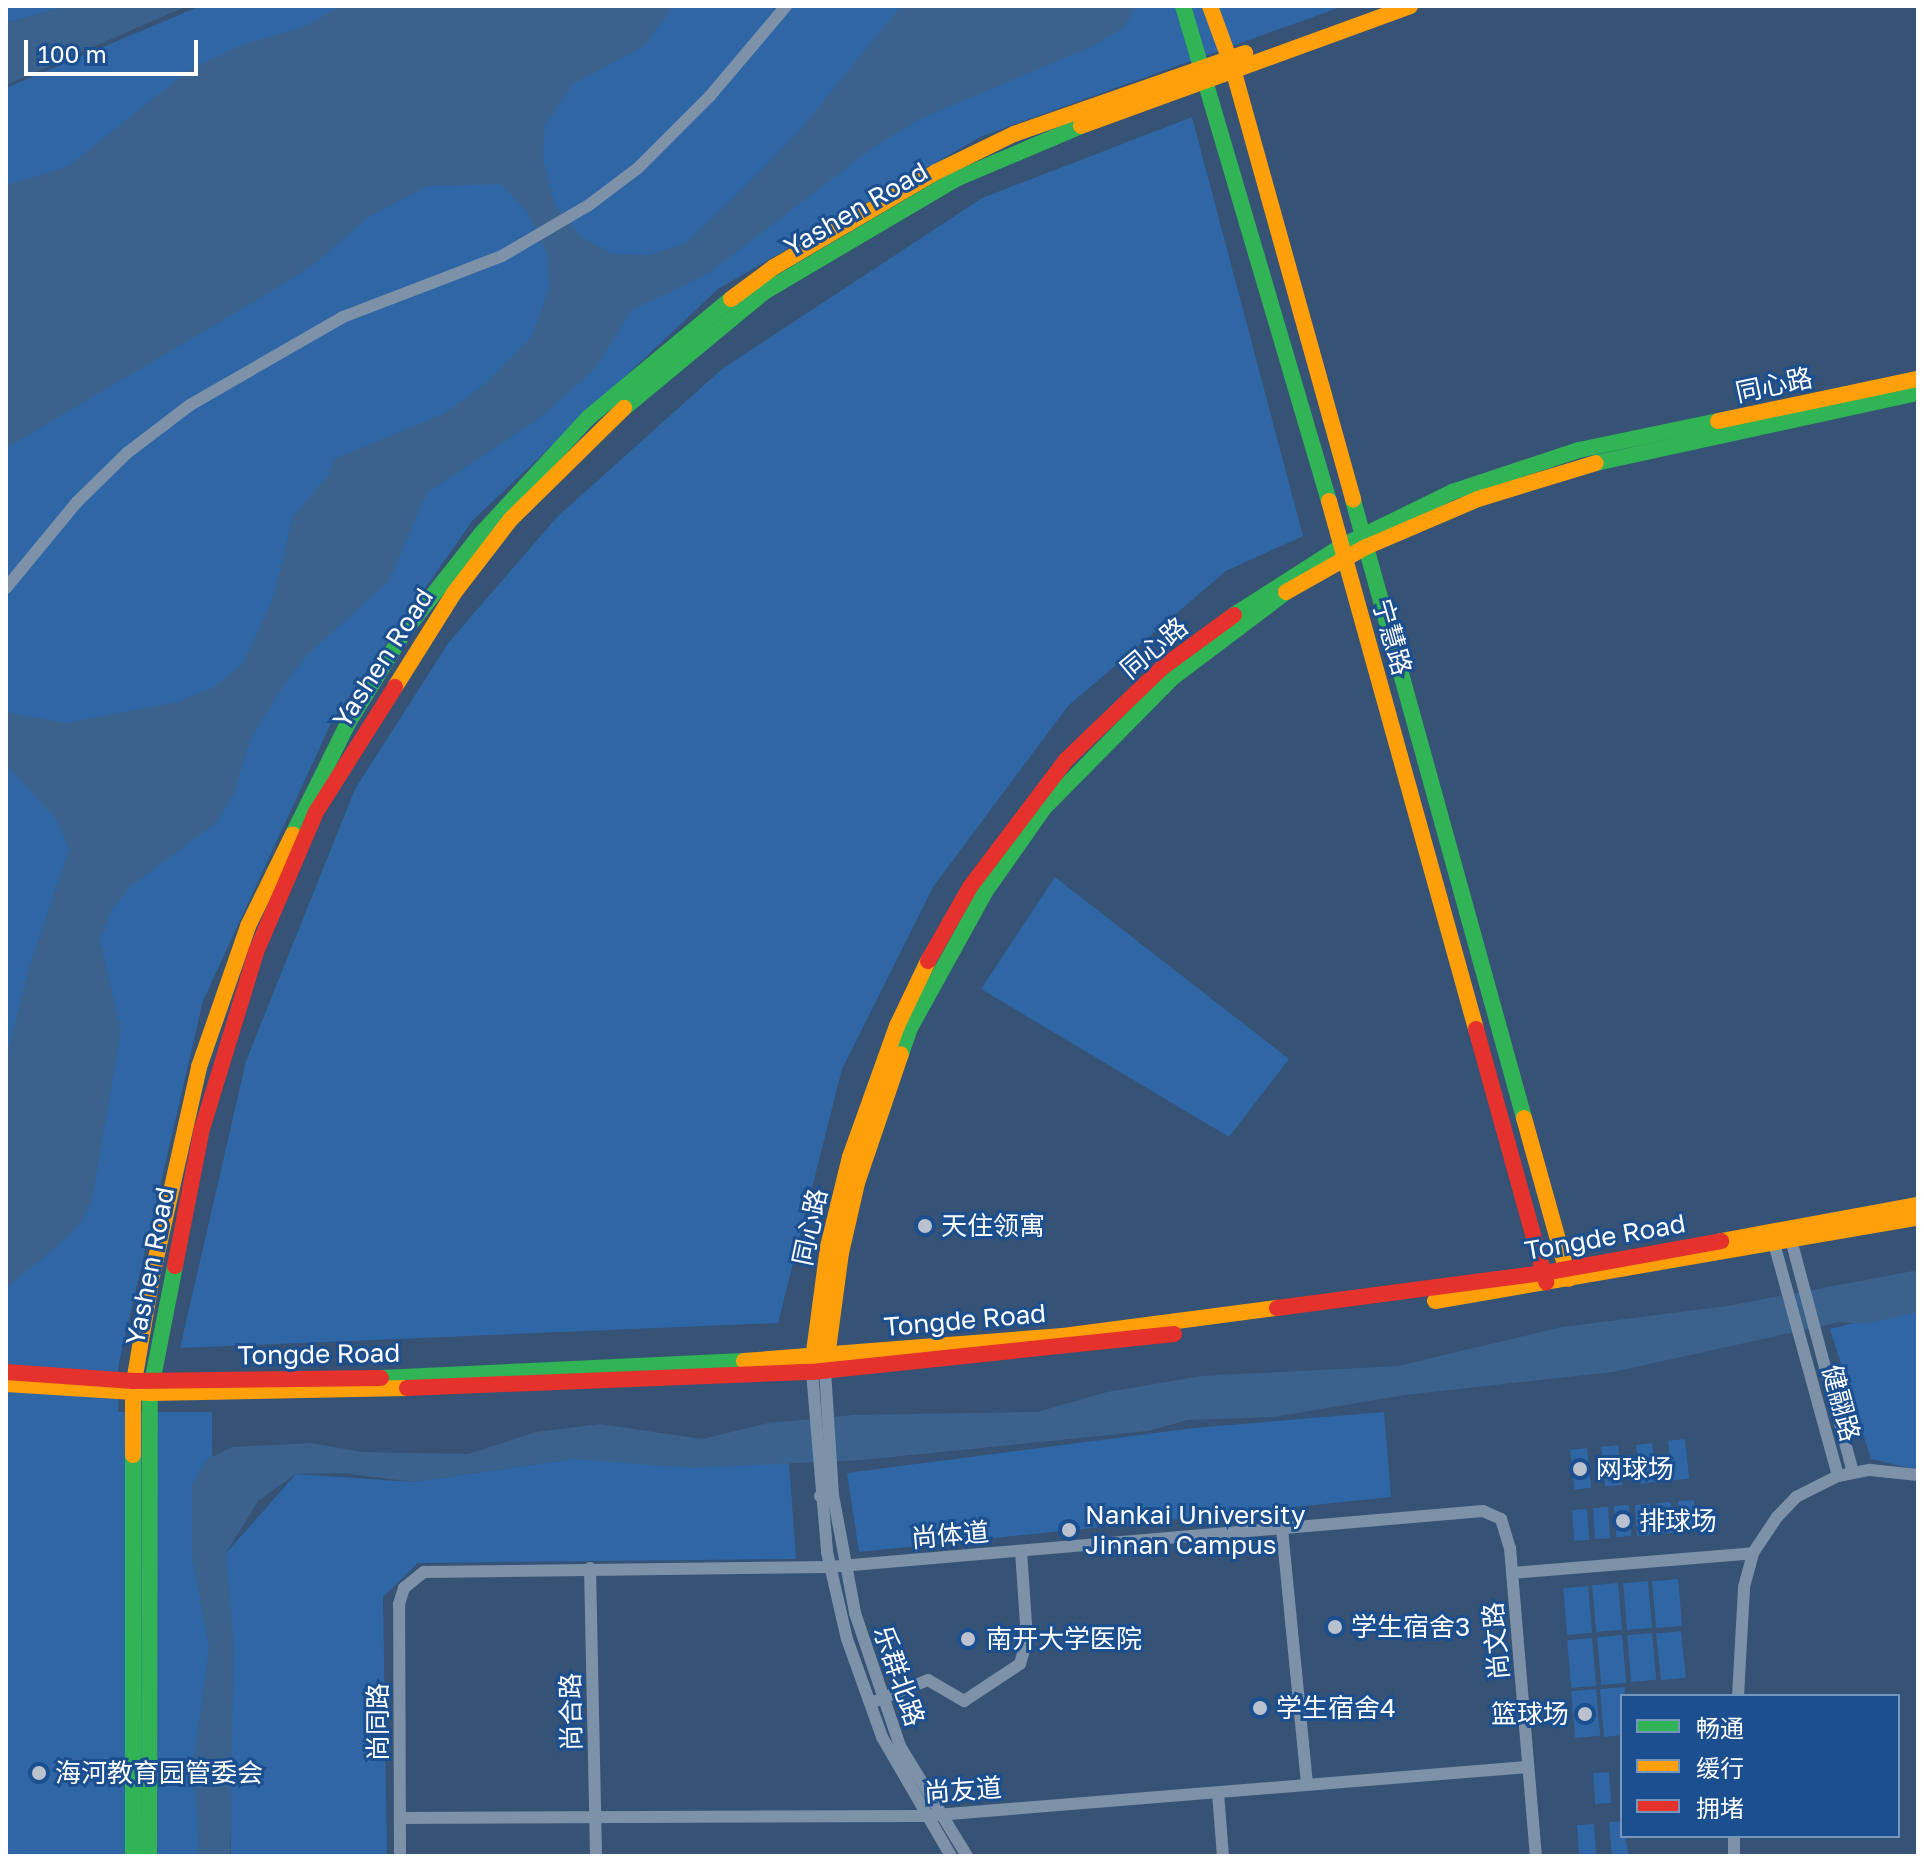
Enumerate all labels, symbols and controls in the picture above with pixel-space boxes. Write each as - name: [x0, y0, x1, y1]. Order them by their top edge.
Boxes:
- scale bar: [28, 24, 202, 74]
- text: 100 m: [38, 39, 107, 68]
- street label: Yashen Road: [779, 155, 933, 263]
- street label: 同心路: [1733, 362, 1815, 408]
- street label: Yashen Road: [326, 582, 440, 734]
- street label: 宁慧路: [1366, 595, 1418, 679]
- street label: 同心路: [1114, 611, 1194, 685]
- street label: Yashen Road: [119, 1184, 181, 1348]
- street label: 同心路: [787, 1186, 833, 1268]
- street label: Tongde Road: [1522, 1208, 1688, 1266]
- place label: 天住领寓: [941, 1210, 1045, 1242]
- marker: 天住领寓: [916, 1217, 934, 1235]
- street label: Tongde Road: [883, 1297, 1047, 1343]
- street label: Tongde Road: [237, 1337, 401, 1371]
- street label: 健翮路: [1816, 1361, 1866, 1445]
- place label: 网球场: [1596, 1453, 1674, 1485]
- marker: 网球场: [1571, 1460, 1589, 1478]
- place label: Nankai University Jinnan Campus: [1085, 1499, 1305, 1560]
- place label: 排球场: [1639, 1505, 1717, 1537]
- marker: 排球场: [1614, 1512, 1632, 1530]
- street label: 尚体道: [910, 1516, 990, 1554]
- marker: Nankai University Jinnan Campus: [1060, 1521, 1078, 1539]
- street label: 尚文路: [1477, 1601, 1515, 1681]
- place label: 学生宿舍3: [1351, 1611, 1470, 1643]
- marker: 学生宿舍3: [1326, 1618, 1344, 1636]
- street label: 乐群北路: [867, 1622, 931, 1730]
- place label: 南开大学医院: [986, 1623, 1142, 1655]
- marker: 南开大学医院: [957, 1628, 979, 1650]
- street label: 尚合路: [555, 1673, 587, 1751]
- street label: 尚同路: [362, 1683, 394, 1761]
- place label: 学生宿舍4: [1276, 1692, 1396, 1724]
- legend: [1620, 1694, 1900, 1838]
- place label: 篮球场: [1491, 1698, 1569, 1730]
- marker: 学生宿舍4: [1251, 1699, 1269, 1717]
- marker: 篮球场: [1576, 1705, 1594, 1723]
- text: 畅通: [1696, 1713, 1744, 1742]
- text: 缓行: [1696, 1753, 1744, 1782]
- place label: 海河教育园管委会: [55, 1757, 263, 1789]
- marker: 海河教育园管委会: [30, 1764, 48, 1782]
- street label: 尚友道: [923, 1772, 1003, 1808]
- text: 拥堵: [1696, 1793, 1744, 1822]

